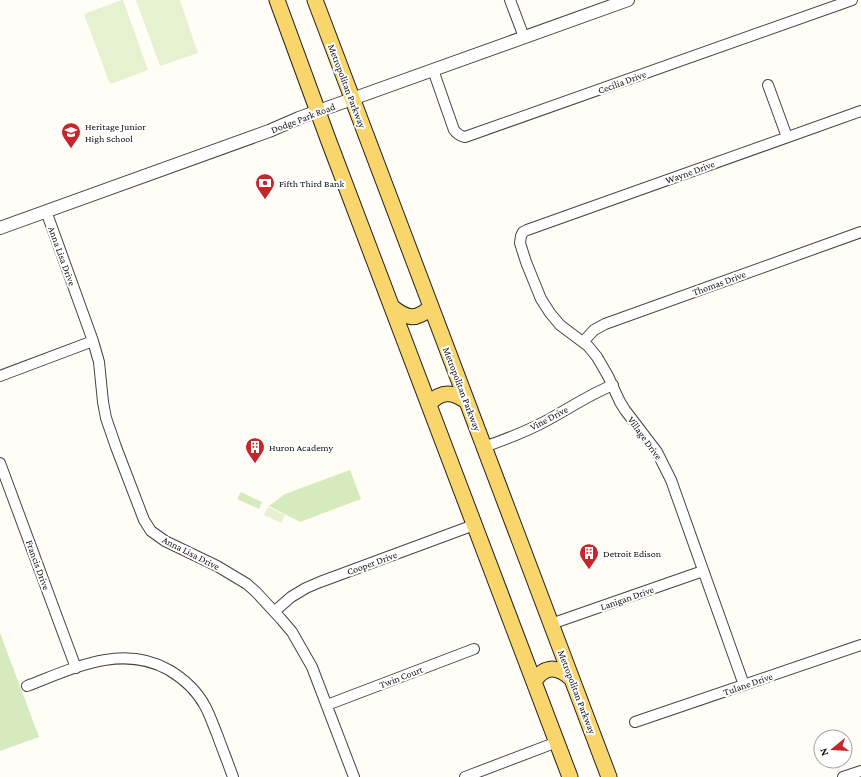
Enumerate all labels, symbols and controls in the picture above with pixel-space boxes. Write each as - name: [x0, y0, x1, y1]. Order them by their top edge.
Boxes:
- street label: Metropolitan Parkway: [326, 42, 368, 130]
- street label: Cecilia Drive: [596, 68, 648, 96]
- street label: Dodge Park Road: [269, 100, 337, 135]
- school or university icon: Heritage Junior High School: [60, 121, 82, 149]
- place label: Heritage Junior High School: [85, 121, 146, 144]
- street label: Wayne Drive: [664, 158, 717, 186]
- bank icon: Fifth Third Bank: [254, 172, 276, 200]
- place label: Fifth Third Bank: [279, 178, 344, 189]
- street label: Anna Lisa Drive: [46, 225, 78, 288]
- street label: Thomas Drive: [691, 268, 748, 298]
- street label: Metropolitan Parkway: [441, 345, 483, 433]
- street label: Vine Drive: [528, 403, 570, 433]
- street label: Village Drive: [626, 414, 665, 462]
- building icon: Huron Academy: [244, 436, 266, 464]
- place label: Huron Academy: [269, 442, 334, 453]
- street label: Anna Lisa Drive: [161, 534, 222, 572]
- street label: Francis Drive: [24, 538, 52, 592]
- building icon: Detroit Edison: [578, 542, 600, 570]
- place label: Detroit Edison: [603, 548, 662, 559]
- street label: Cooper Drive: [345, 549, 399, 577]
- street label: Lanigan Drive: [599, 583, 656, 612]
- street label: Metropolitan Parkway: [556, 648, 598, 736]
- street label: Twin Court: [378, 663, 425, 690]
- street label: Tulane Drive: [722, 670, 775, 698]
- north arrow: [813, 729, 853, 769]
- text: N: [816, 746, 830, 758]

